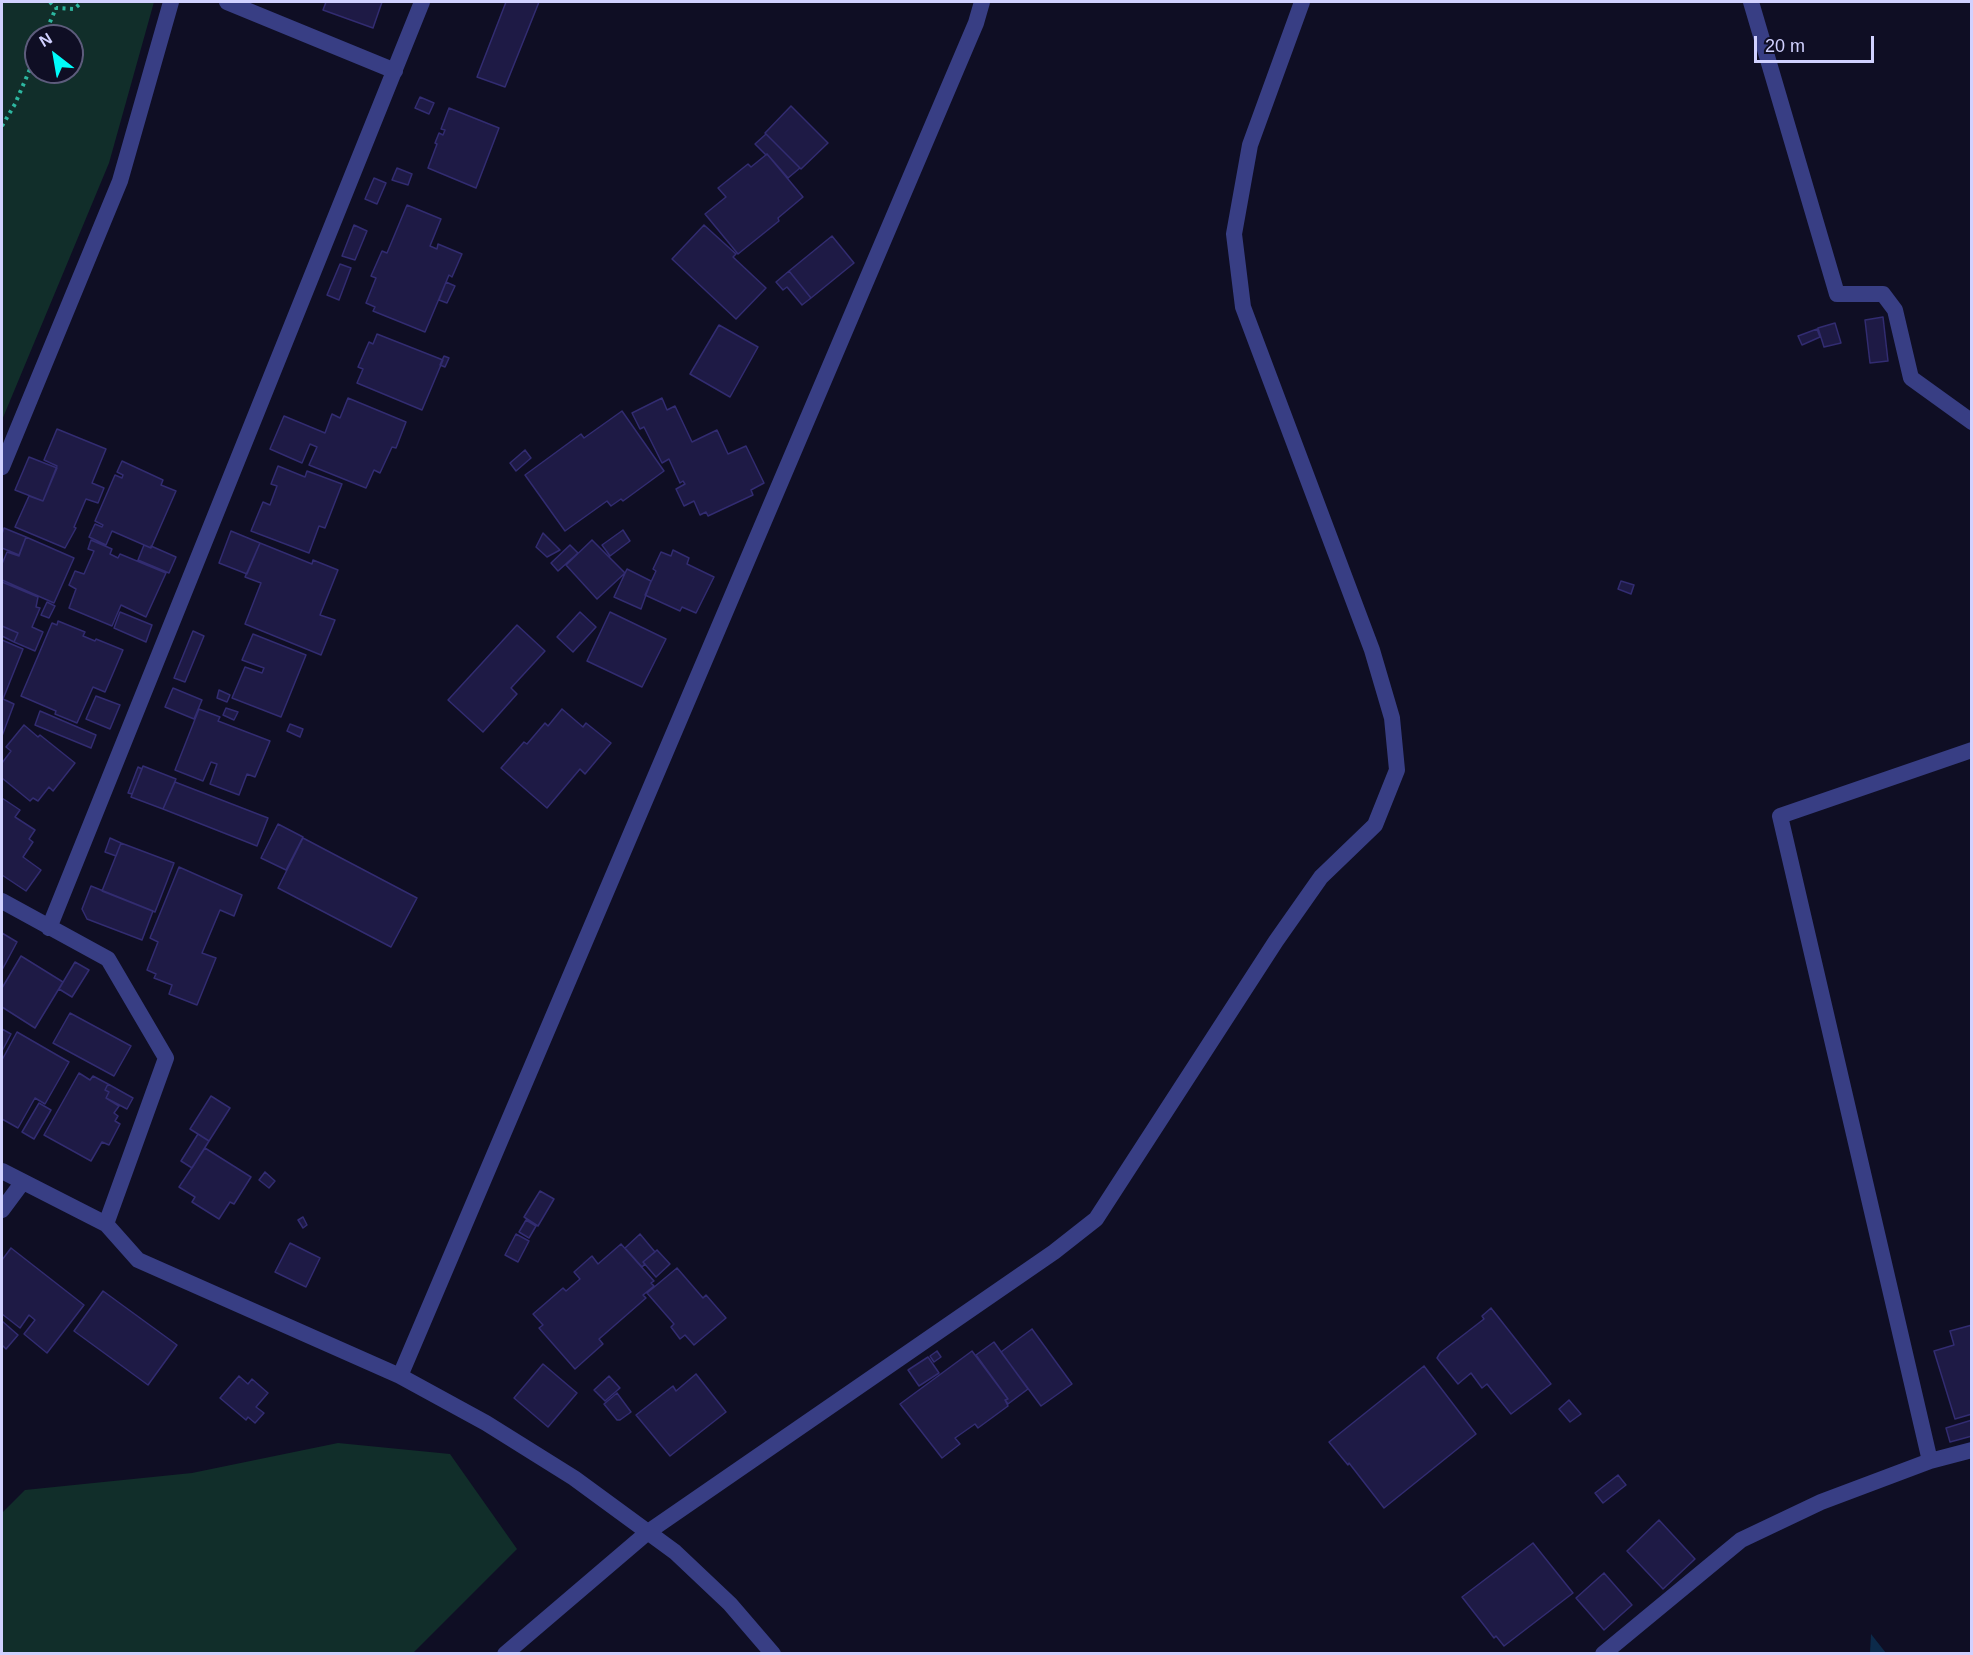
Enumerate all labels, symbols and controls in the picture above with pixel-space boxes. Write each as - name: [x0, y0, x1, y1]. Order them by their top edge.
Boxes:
- north arrow: [24, 24, 84, 84]
- scale bar: [1757, 24, 1877, 62]
- text: N: [36, 30, 55, 50]
- text: 20 m: [1765, 36, 1805, 56]

